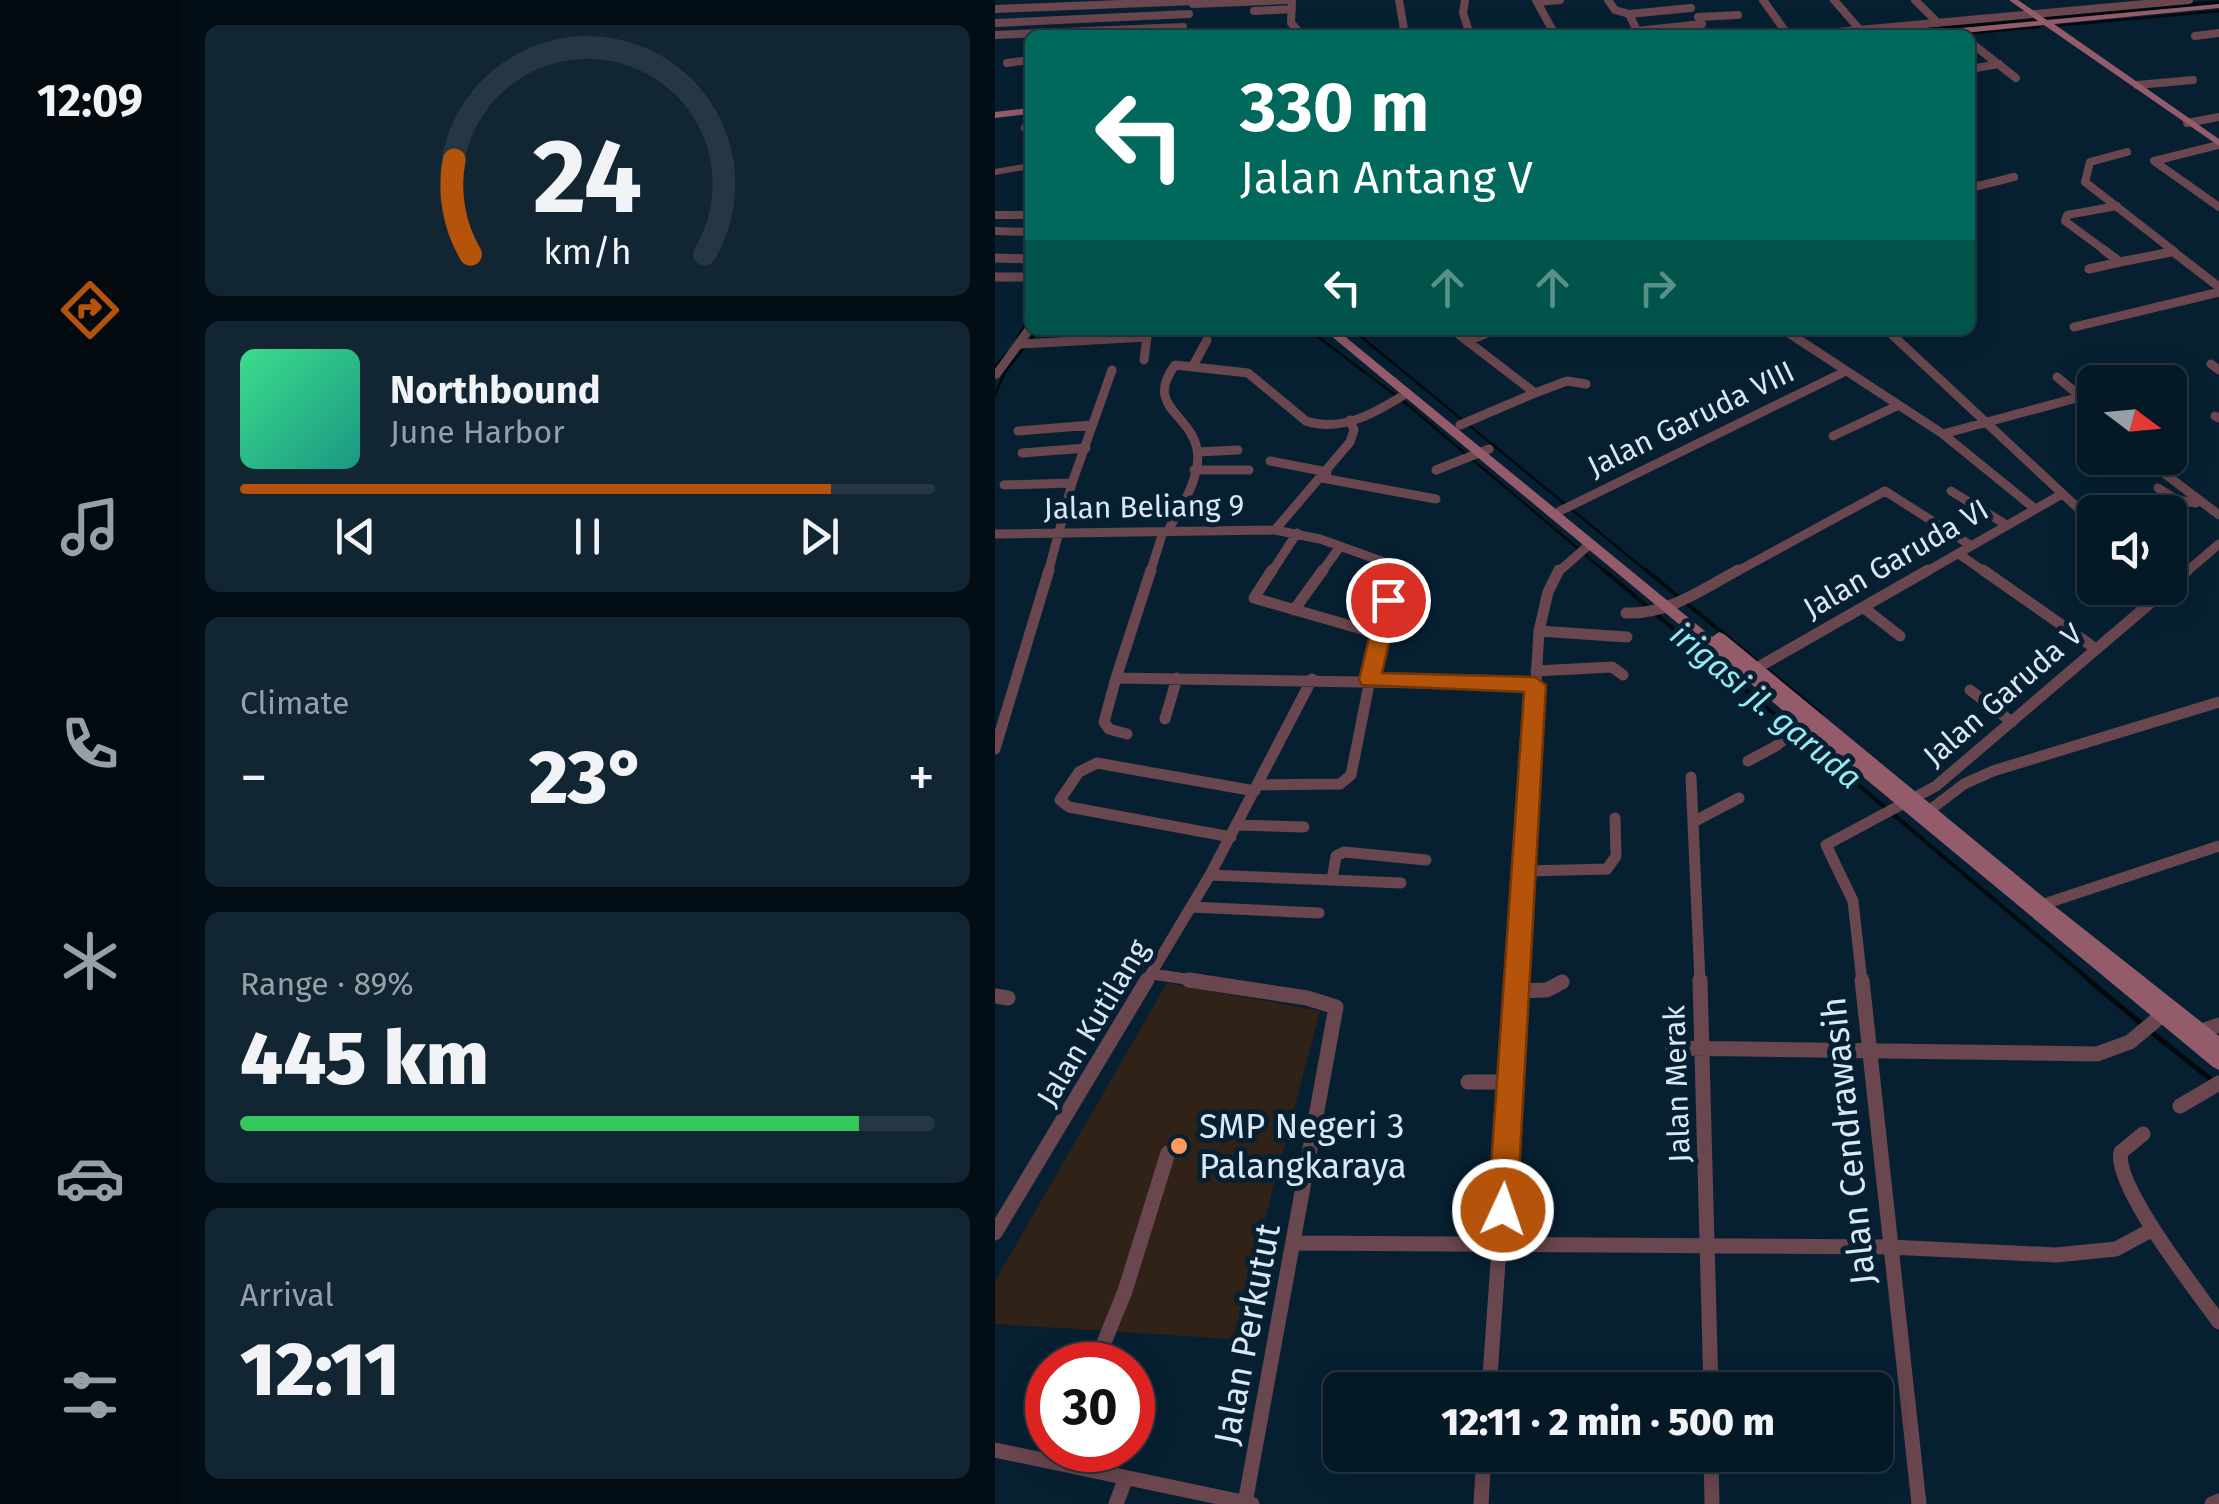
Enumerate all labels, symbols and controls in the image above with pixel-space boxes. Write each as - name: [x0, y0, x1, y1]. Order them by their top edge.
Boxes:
- text: 330 m: [1240, 66, 1430, 150]
- icon: left: [1075, 70, 1205, 200]
- text: 12:09: [37, 74, 143, 128]
- text: 24: [533, 115, 642, 240]
- text: Jalan Antang V: [1240, 151, 1533, 205]
- text: km/h: [543, 231, 632, 273]
- icon: left: [1315, 260, 1370, 315]
- icon: ahead: [1420, 260, 1475, 315]
- icon: ahead: [1525, 260, 1580, 315]
- icon: right: [1630, 260, 1685, 315]
- icon: directions: [55, 275, 125, 345]
- street label: Jalan Garuda VIII: [1582, 353, 1800, 485]
- north arrow: [2077, 365, 2187, 475]
- map controls: [2077, 365, 2187, 605]
- text: Northbound: [390, 367, 601, 413]
- text: June Harbor: [390, 413, 565, 451]
- street label: Jalan Beliang 9: [1043, 487, 1245, 527]
- street label: Jalan Garuda VI: [1797, 491, 1995, 627]
- icon: music: [55, 492, 125, 562]
- button: sound: [2077, 495, 2187, 605]
- icon: previous: [328, 509, 383, 564]
- icon: pause: [560, 509, 615, 564]
- icon: next: [792, 509, 847, 564]
- pin: [1346, 558, 1431, 643]
- icon: arrive: [1361, 573, 1416, 628]
- water label: irigasi jl. garuda: [1663, 615, 1869, 797]
- street label: Jalan Garuda V: [1916, 616, 2090, 774]
- text: Climate: [240, 684, 349, 722]
- icon: phone: [55, 709, 125, 779]
- text: 23°: [529, 733, 646, 823]
- text: −: [240, 745, 268, 811]
- text: +: [908, 745, 935, 811]
- icon: climate: [55, 926, 125, 996]
- street label: Jalan Kutilang: [1029, 933, 1157, 1113]
- text: Range · 89%: [240, 965, 414, 1003]
- street label: Jalan Cendrawasih: [1812, 995, 1884, 1287]
- street label: Jalan Merak: [1656, 1004, 1698, 1163]
- text: 445 km: [240, 1014, 489, 1104]
- place label: SMP Negeri 3 Palangkaraya: [1199, 1105, 1407, 1187]
- marker: SMP Negeri 3 Palangkaraya: [1168, 1135, 1190, 1157]
- icon: car: [55, 1143, 125, 1213]
- position arrow: [1451, 1158, 1555, 1262]
- street label: Jalan Perkutut: [1205, 1220, 1289, 1448]
- text: Arrival: [240, 1276, 334, 1314]
- text: 12:11: [240, 1325, 400, 1415]
- speed limit sign: 30: [1025, 1342, 1155, 1472]
- icon: filters: [55, 1360, 125, 1430]
- text: 12:11 · 2 min · 500 m: [1441, 1399, 1775, 1445]

